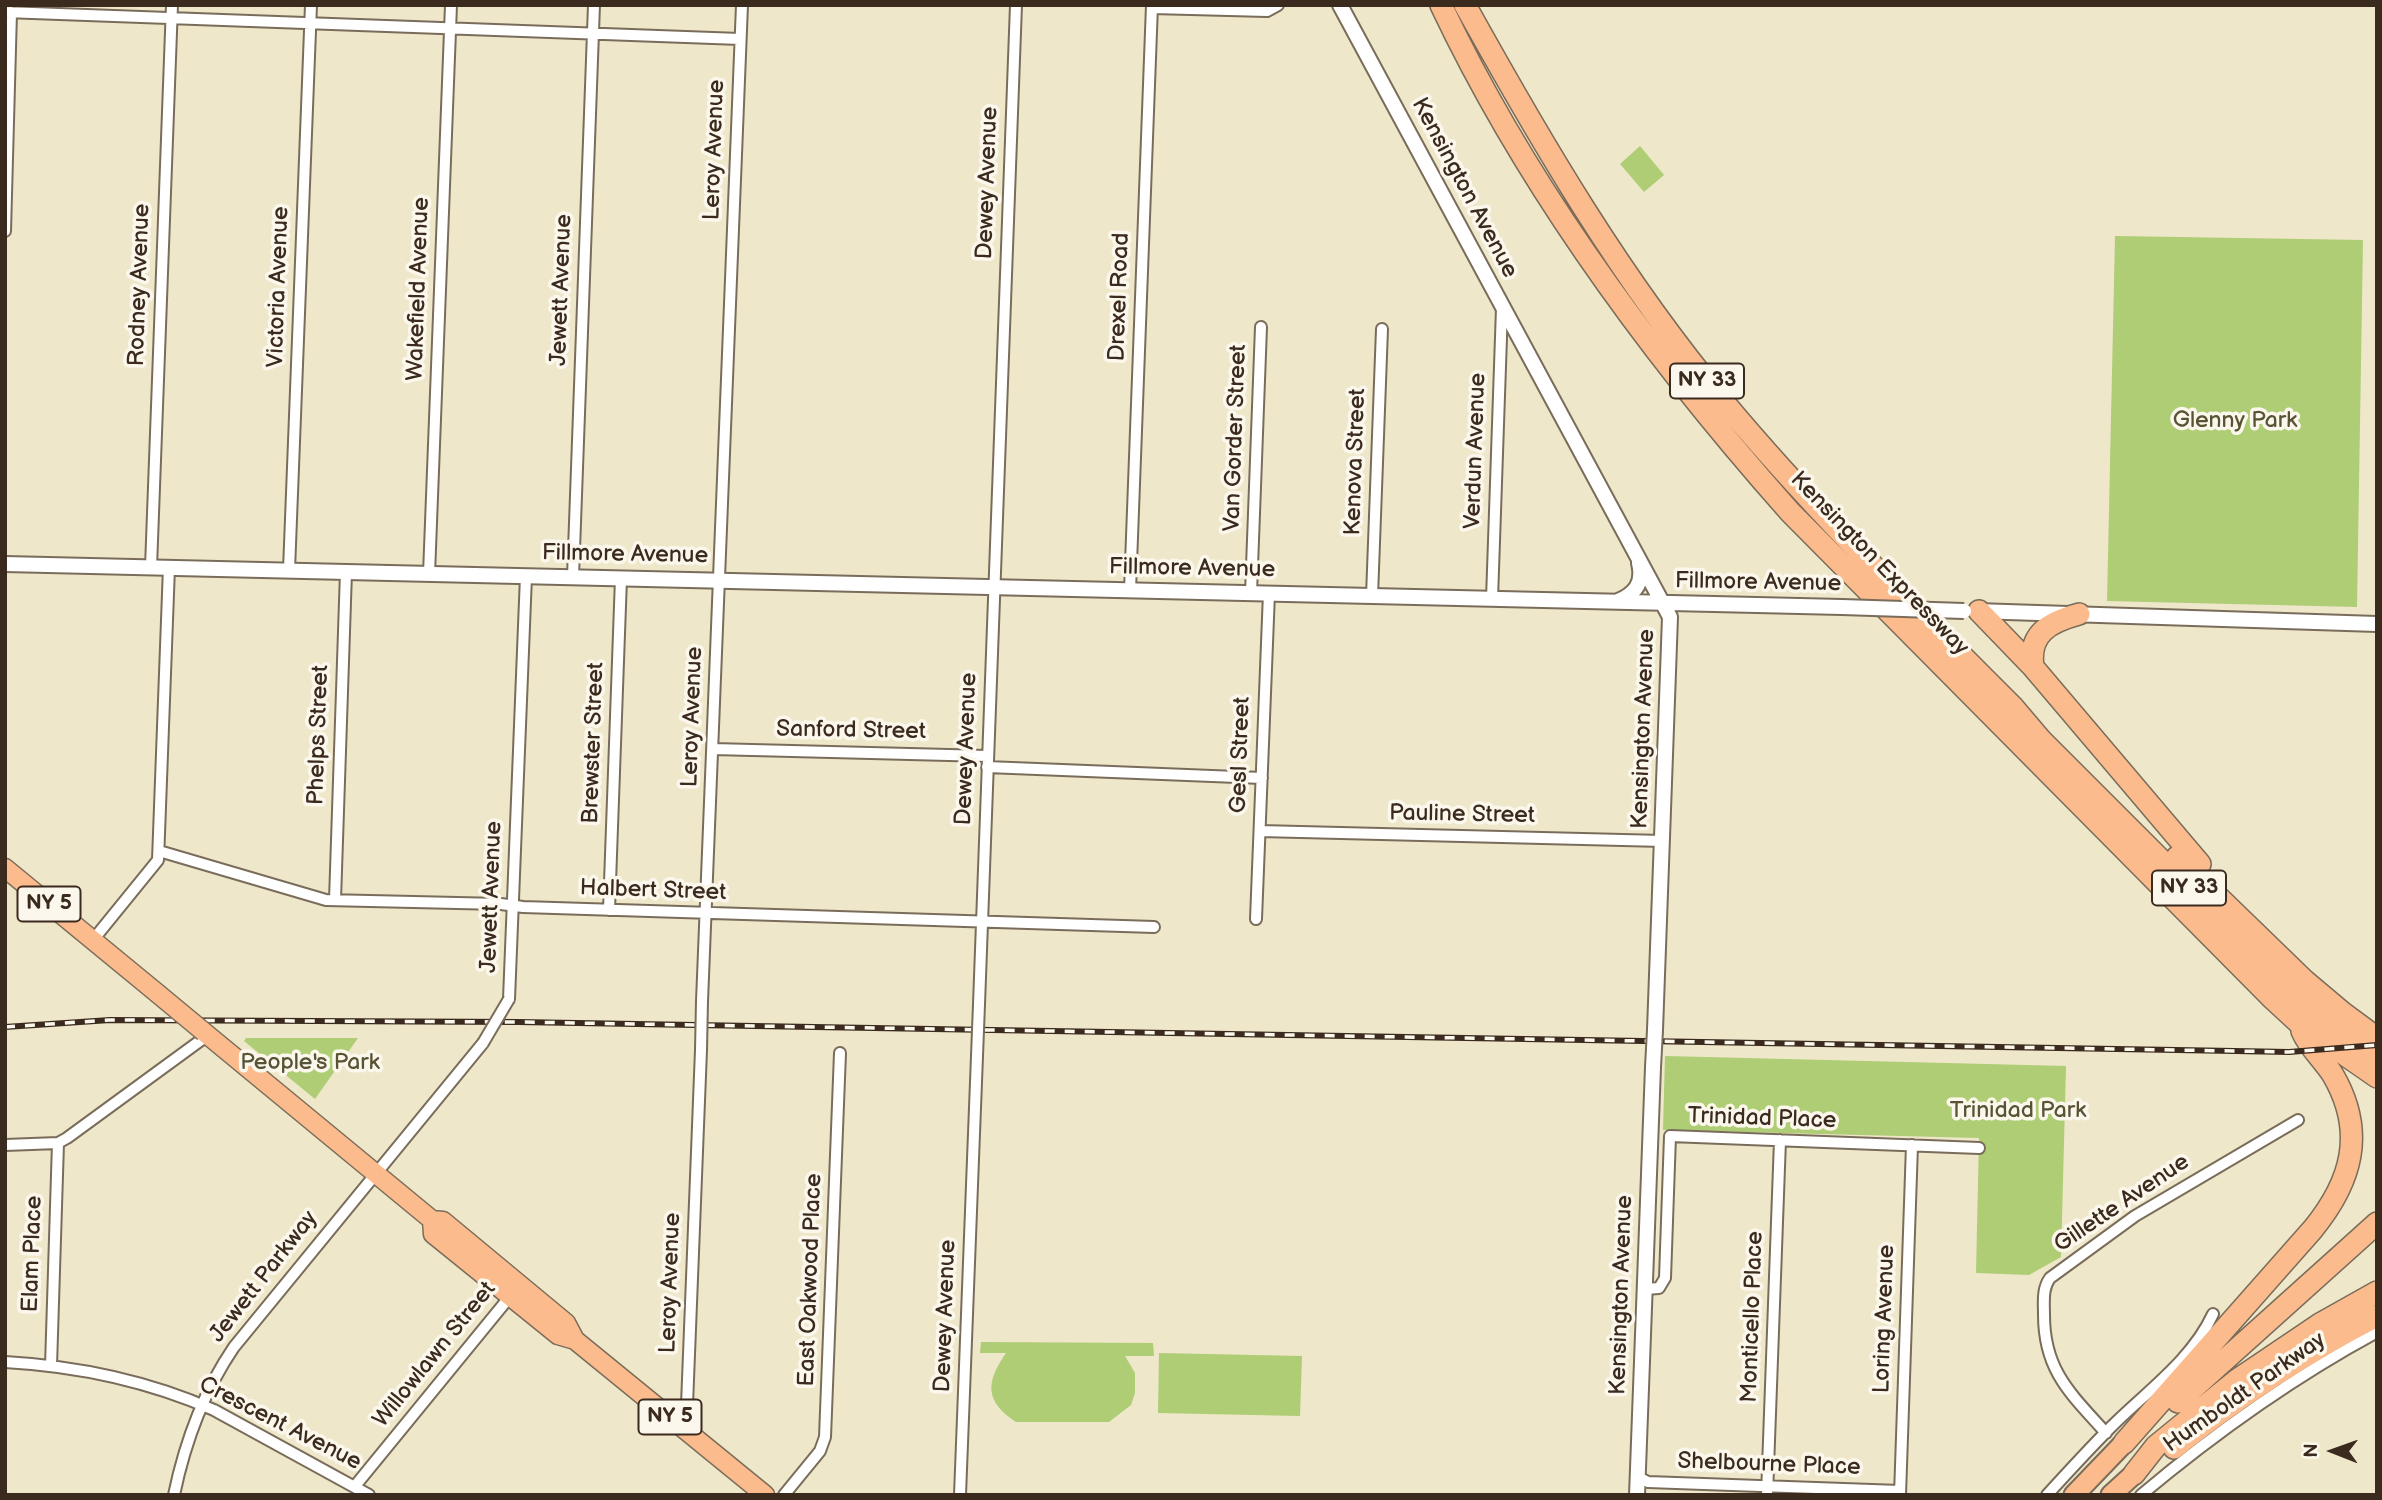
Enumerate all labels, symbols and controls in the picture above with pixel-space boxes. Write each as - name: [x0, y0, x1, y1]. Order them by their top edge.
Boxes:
- street label: Leroy Avenue: [699, 79, 731, 221]
- street label: Kensington Avenue: [1405, 93, 1523, 283]
- street label: Dewey Avenue: [972, 106, 1004, 260]
- street label: Wakefield Avenue: [402, 197, 436, 381]
- street label: Rodney Avenue: [123, 203, 157, 367]
- street label: Victoria Avenue: [262, 206, 296, 368]
- street label: Jewett Avenue: [546, 214, 578, 366]
- street label: Drexel Road: [1104, 232, 1136, 362]
- street label: Van Gorder Street: [1219, 344, 1253, 532]
- road number: NY 33: [1670, 364, 1744, 398]
- street label: Verdun Avenue: [1459, 372, 1493, 530]
- street label: Kenova Street: [1340, 388, 1372, 536]
- park label: Glenny Park: [2173, 407, 2297, 435]
- street label: Kensington Expressway: [1784, 466, 1974, 662]
- street label: Fillmore Avenue: [542, 540, 708, 570]
- street label: Fillmore Avenue: [1109, 554, 1275, 584]
- street label: Fillmore Avenue: [1675, 568, 1841, 598]
- street label: Kensington Avenue: [1627, 629, 1661, 829]
- street label: Leroy Avenue: [677, 646, 709, 788]
- street label: Brewster Street: [577, 662, 611, 824]
- street label: Phelps Street: [303, 665, 335, 805]
- street label: Dewey Avenue: [951, 672, 983, 826]
- street label: Gesl Street: [1225, 696, 1257, 814]
- street label: Sanford Street: [776, 716, 926, 746]
- street label: Pauline Street: [1389, 800, 1535, 830]
- street label: Jewett Avenue: [476, 821, 508, 973]
- road number: NY 33: [2152, 870, 2226, 906]
- street label: Halbert Street: [579, 875, 727, 907]
- road number: NY 5: [18, 886, 80, 922]
- park label: People's Park: [240, 1049, 380, 1077]
- park label: Trinidad Park: [1950, 1097, 2086, 1125]
- street label: Trinidad Place: [1687, 1103, 1837, 1135]
- street label: Gillette Avenue: [2049, 1149, 2195, 1259]
- street label: East Oakwood Place: [793, 1173, 829, 1387]
- street label: Elam Place: [17, 1195, 49, 1313]
- street label: Kensington Avenue: [1605, 1195, 1639, 1395]
- street label: Jewett Parkway: [204, 1206, 324, 1348]
- street label: Leroy Avenue: [655, 1212, 687, 1354]
- street label: Monticello Place: [1736, 1231, 1770, 1403]
- street label: Dewey Avenue: [930, 1239, 962, 1393]
- street label: Loring Avenue: [1869, 1244, 1901, 1394]
- street label: Willowlawn Street: [368, 1277, 502, 1433]
- street label: Humboldt Parkway: [2159, 1327, 2331, 1459]
- street label: Crescent Avenue: [194, 1371, 366, 1477]
- road number: NY 5: [638, 1400, 702, 1434]
- north arrow: [2298, 1416, 2368, 1486]
- text: N: [2300, 1443, 2323, 1458]
- street label: Shelbourne Place: [1677, 1448, 1861, 1482]

